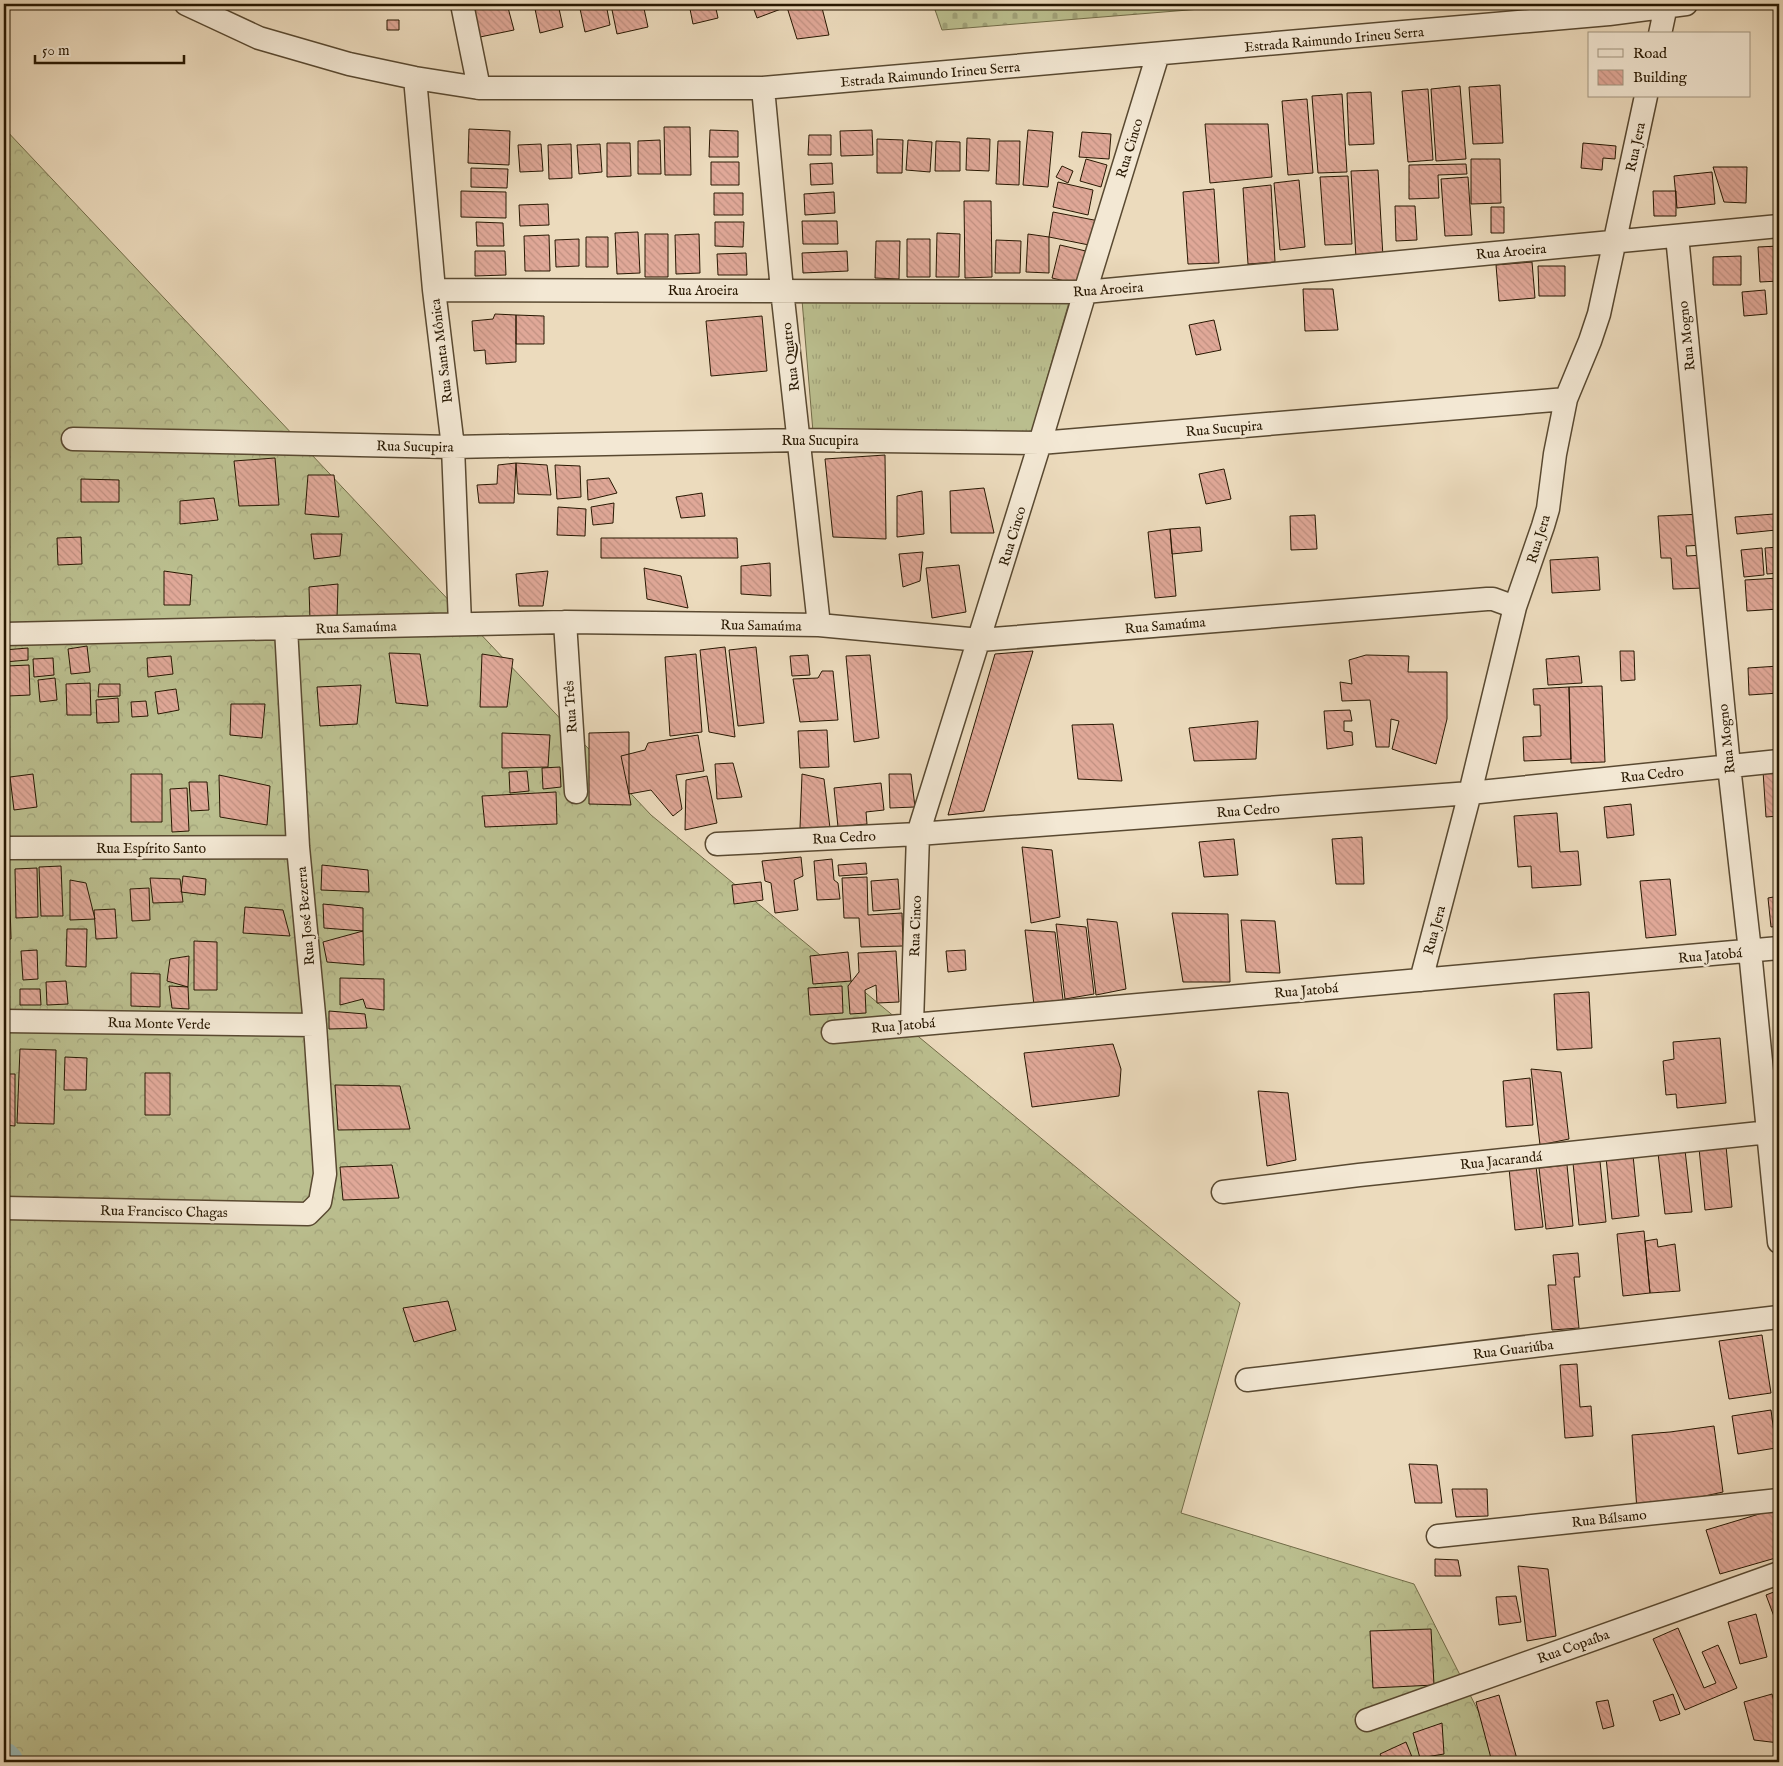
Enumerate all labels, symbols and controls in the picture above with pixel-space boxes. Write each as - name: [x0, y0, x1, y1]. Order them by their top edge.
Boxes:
- street label: Estrada Raimundo Irineu Serra: [1244, 23, 1426, 57]
- scale bar: [35, 32, 184, 64]
- legend: [1588, 32, 1750, 98]
- text: 50 m: [42, 41, 70, 60]
- text: Road: [1633, 44, 1668, 63]
- street label: Estrada Raimundo Irineu Serra: [840, 58, 1022, 92]
- text: Building: [1633, 68, 1688, 87]
- street label: Rua Cinco: [1112, 116, 1148, 180]
- street label: Rua Jera: [1622, 120, 1650, 174]
- street label: Rua Aroeira: [1475, 240, 1548, 264]
- street label: Rua Aroeira: [1072, 278, 1145, 301]
- street label: Rua Aroeira: [668, 282, 739, 300]
- street label: Rua Santa Mônica: [427, 297, 457, 404]
- street label: Rua Mogno: [1674, 300, 1700, 372]
- street label: Rua Quatro: [778, 321, 804, 392]
- street label: Rua Sucupira: [1185, 417, 1264, 441]
- street label: Rua Sucupira: [781, 432, 860, 450]
- street label: Rua Sucupira: [376, 437, 455, 457]
- street label: Rua Cinco: [995, 504, 1031, 568]
- street label: Rua Jera: [1523, 512, 1555, 566]
- street label: Rua Samaúma: [1124, 613, 1207, 638]
- street label: Rua Samaúma: [720, 616, 803, 636]
- street label: Rua Samaúma: [315, 618, 398, 638]
- street label: Rua Três: [560, 680, 582, 734]
- street label: Rua Mogno: [1714, 703, 1740, 775]
- street label: Rua Cedro: [1620, 763, 1685, 787]
- street label: Rua Cedro: [1216, 800, 1281, 822]
- street label: Rua Cedro: [812, 827, 877, 849]
- street label: Rua Espírito Santo: [96, 840, 206, 858]
- street label: Rua José Bezerra: [293, 865, 319, 966]
- street label: Rua Cinco: [906, 894, 926, 957]
- street label: Rua Jera: [1420, 903, 1450, 957]
- street label: Rua Jatobá: [1677, 944, 1744, 968]
- street label: Rua Jatobá: [1273, 979, 1340, 1003]
- street label: Rua Monte Verde: [107, 1014, 211, 1034]
- street label: Rua Jatobá: [870, 1014, 937, 1038]
- street label: Rua Jacarandá: [1459, 1148, 1544, 1174]
- street label: Rua Francisco Chagas: [100, 1202, 228, 1222]
- street label: Rua Guariúba: [1472, 1336, 1555, 1364]
- street label: Rua Bálsamo: [1571, 1506, 1648, 1532]
- street label: Rua Copaíba: [1535, 1625, 1613, 1668]

